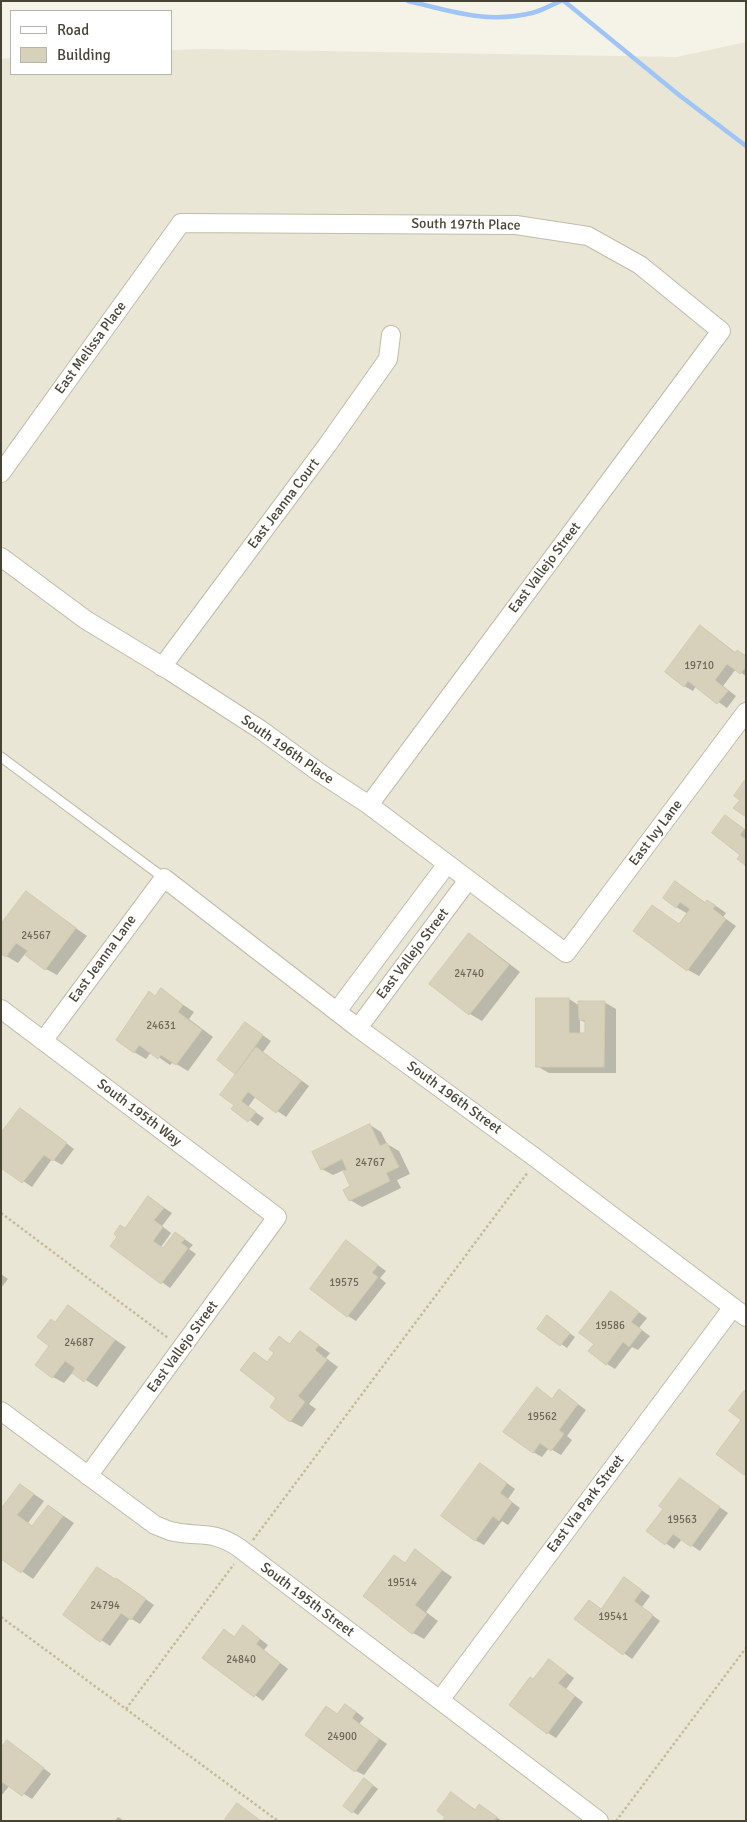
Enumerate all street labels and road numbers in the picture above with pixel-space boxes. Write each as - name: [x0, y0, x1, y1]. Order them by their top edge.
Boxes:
- street label: South 197th Place: [411, 216, 521, 234]
- street label: East Melissa Place: [52, 298, 130, 398]
- street label: East Jeanna Court: [245, 456, 323, 552]
- street label: East Vallejo Street: [505, 519, 585, 617]
- street label: South 196th Place: [237, 712, 337, 788]
- street label: East Ivy Lane: [626, 797, 686, 869]
- street label: East Vallejo Street: [373, 905, 453, 1003]
- street label: East Jeanna Lane: [66, 912, 140, 1006]
- street label: South 196th Street: [403, 1058, 505, 1138]
- street label: South 195th Way: [93, 1076, 185, 1150]
- street label: East Vallejo Street: [144, 1298, 222, 1396]
- street label: East Via Park Street: [544, 1452, 628, 1556]
- street label: South 195th Street: [257, 1559, 357, 1641]

